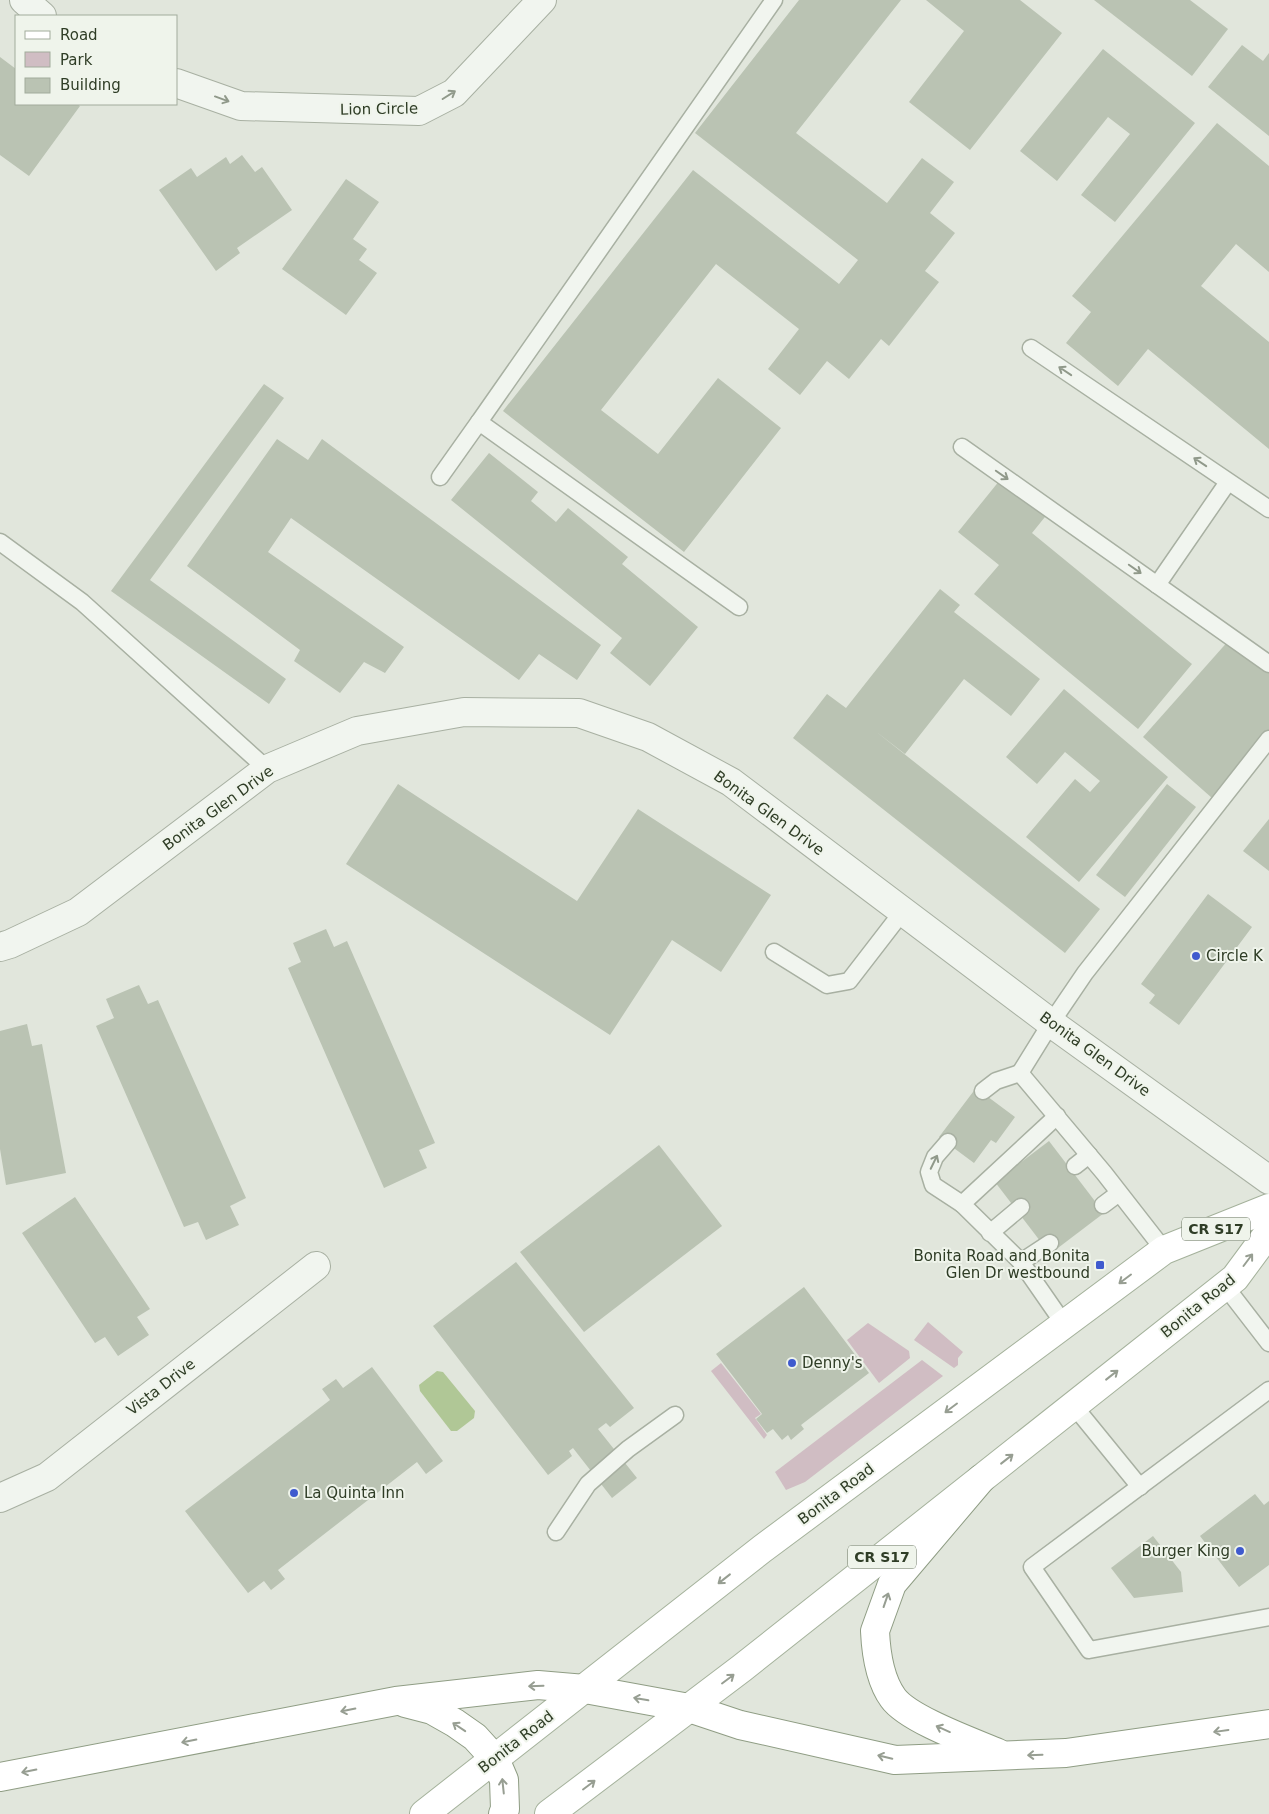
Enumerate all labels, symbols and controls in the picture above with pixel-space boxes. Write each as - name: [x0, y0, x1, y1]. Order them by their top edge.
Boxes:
- legend: [15, 15, 178, 105]
- text: Road: [60, 26, 98, 44]
- text: Park: [60, 51, 93, 69]
- text: Building: [60, 76, 121, 94]
- one-way arrow: [442, 89, 456, 100]
- one-way arrow: [214, 95, 230, 105]
- street label: Lion Circle: [340, 99, 418, 119]
- one-way arrow: [1058, 366, 1072, 376]
- one-way arrow: [1193, 457, 1207, 467]
- one-way arrow: [995, 470, 1009, 480]
- one-way arrow: [1128, 564, 1142, 574]
- street label: Bonita Glen Drive: [159, 762, 277, 854]
- street label: Bonita Glen Drive: [710, 767, 828, 859]
- place label: Circle K: [1206, 947, 1264, 965]
- marker: Circle K: [1190, 950, 1202, 962]
- street label: Bonita Glen Drive: [1036, 1008, 1154, 1100]
- one-way arrow: [930, 1155, 939, 1170]
- road number: CR S17: [1182, 1218, 1250, 1240]
- place label: Bonita Road and Bonita Glen Dr westbound: [913, 1247, 1090, 1282]
- one-way arrow: [1243, 1253, 1253, 1267]
- marker: Bonita Road and Bonita Glen Dr westbound: [1094, 1259, 1106, 1271]
- street label: Bonita Road: [1157, 1270, 1239, 1342]
- one-way arrow: [1118, 1274, 1132, 1284]
- place label: Denny's: [802, 1354, 863, 1372]
- street label: Vista Drive: [123, 1355, 199, 1419]
- marker: Denny's: [786, 1357, 798, 1369]
- one-way arrow: [1105, 1370, 1118, 1381]
- one-way arrow: [944, 1403, 958, 1413]
- one-way arrow: [1000, 1453, 1013, 1464]
- street label: Bonita Road: [794, 1460, 878, 1528]
- place label: La Quinta Inn: [304, 1484, 405, 1502]
- marker: La Quinta Inn: [288, 1487, 300, 1499]
- place label: Burger King: [1142, 1542, 1230, 1560]
- road number: CR S17: [848, 1545, 916, 1568]
- marker: Burger King: [1234, 1545, 1246, 1557]
- one-way arrow: [718, 1574, 731, 1585]
- one-way arrow: [882, 1593, 891, 1608]
- one-way arrow: [721, 1673, 734, 1684]
- one-way arrow: [529, 1681, 545, 1690]
- one-way arrow: [634, 1694, 650, 1704]
- one-way arrow: [341, 1705, 357, 1715]
- street label: Bonita Road: [475, 1707, 557, 1777]
- one-way arrow: [452, 1721, 466, 1732]
- one-way arrow: [936, 1724, 951, 1734]
- one-way arrow: [1213, 1726, 1229, 1736]
- one-way arrow: [181, 1736, 197, 1746]
- one-way arrow: [1027, 1750, 1043, 1759]
- one-way arrow: [878, 1752, 894, 1761]
- one-way arrow: [21, 1767, 37, 1777]
- one-way arrow: [498, 1778, 508, 1794]
- one-way arrow: [581, 1780, 595, 1790]

